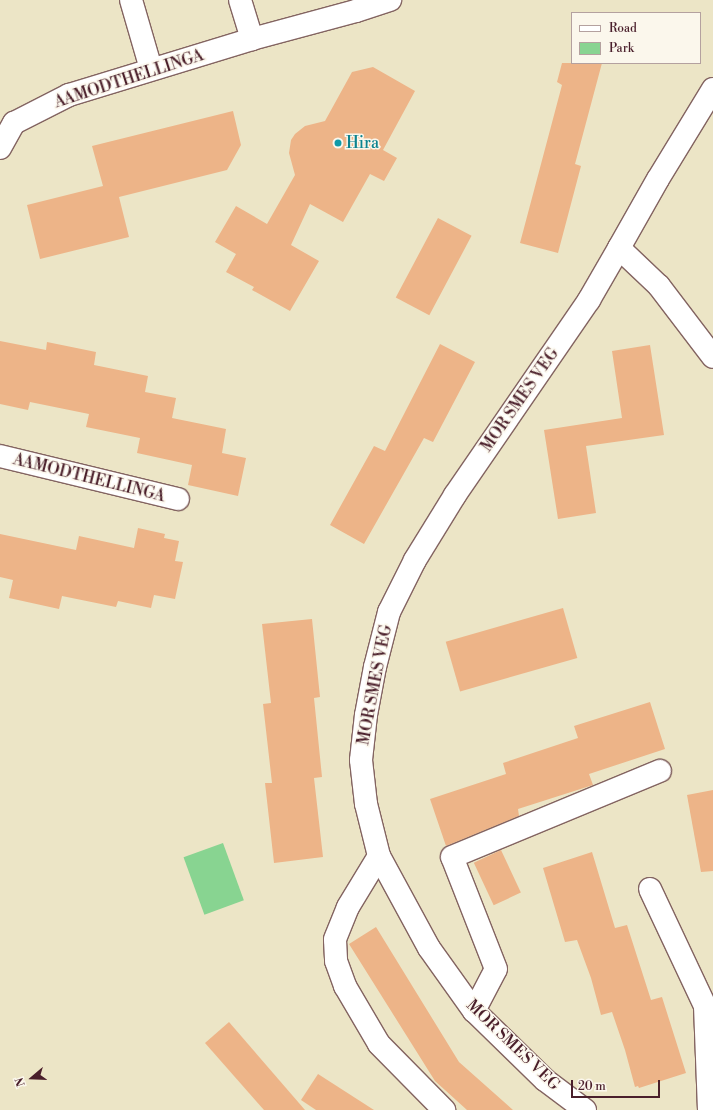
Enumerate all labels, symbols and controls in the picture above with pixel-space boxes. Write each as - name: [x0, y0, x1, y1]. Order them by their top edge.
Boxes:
- legend: [571, 12, 701, 64]
- text: Road: [609, 21, 637, 36]
- text: Park: [609, 41, 634, 56]
- street label: AAMODTHELLINGA: [52, 46, 206, 112]
- place label: Hira: [346, 133, 379, 153]
- marker: Hira: [333, 138, 343, 148]
- street label: MOR SMES VEG: [477, 344, 563, 456]
- street label: AAMODTHELLINGA: [11, 450, 167, 506]
- street label: MOR SMES VEG: [354, 623, 396, 747]
- street label: MOR SMES VEG: [462, 996, 564, 1094]
- north arrow: [12, 1058, 52, 1098]
- scale bar: [573, 1072, 662, 1098]
- text: N: [13, 1076, 29, 1088]
- text: 20 m: [578, 1079, 606, 1094]

